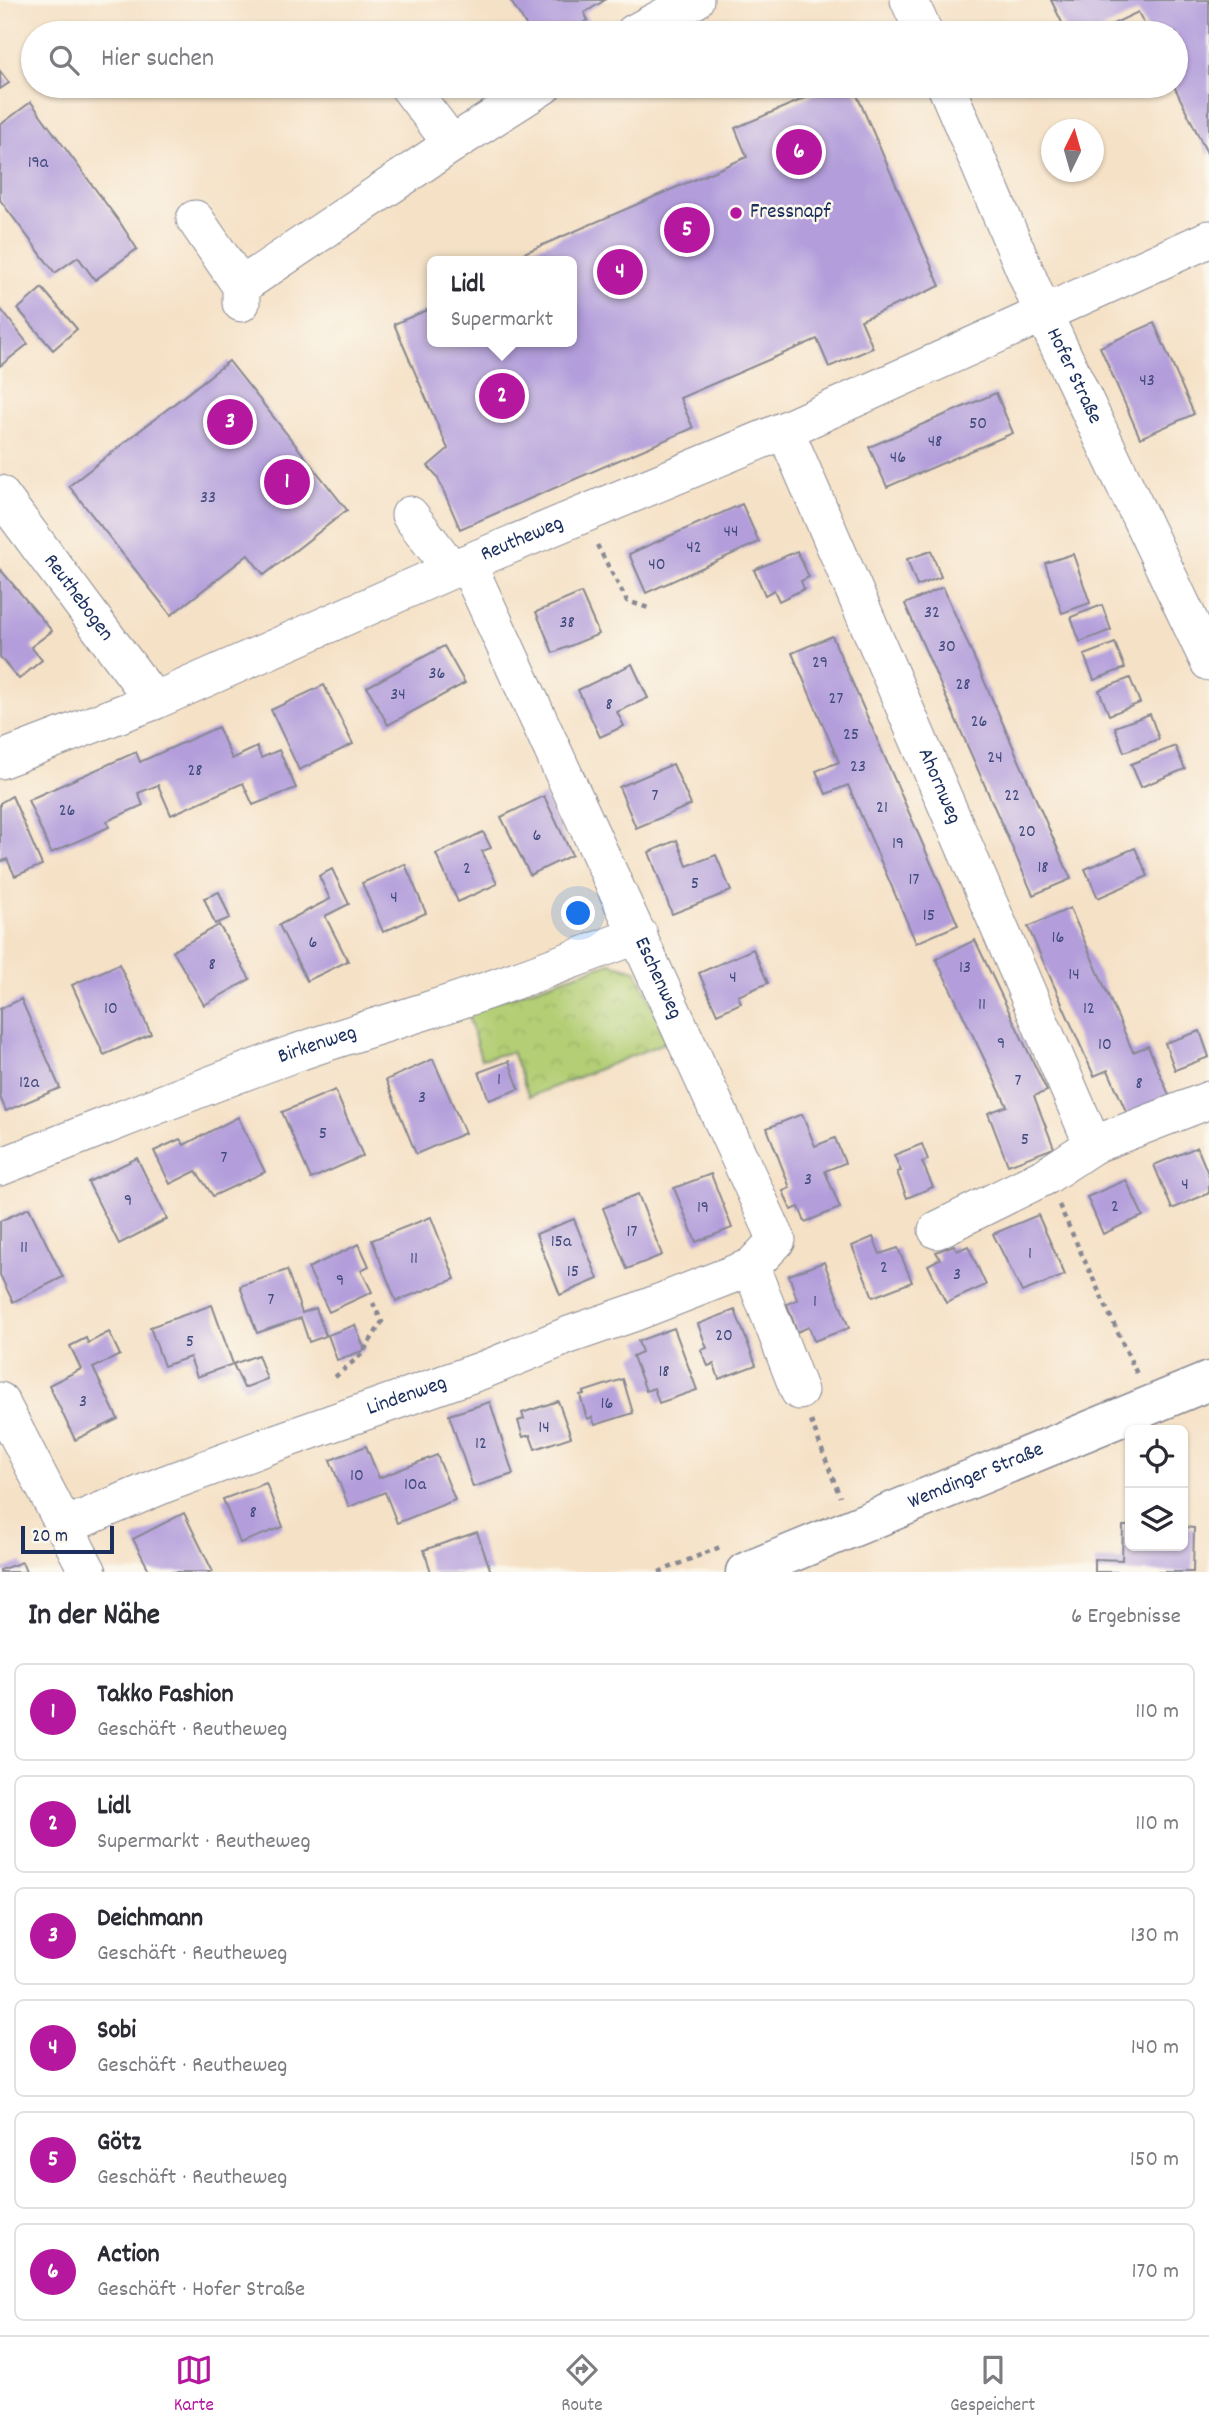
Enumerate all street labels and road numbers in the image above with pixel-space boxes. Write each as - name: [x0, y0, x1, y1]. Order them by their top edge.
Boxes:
- street label: Hofer Straße: [1037, 323, 1109, 429]
- street label: Reutheweg: [476, 509, 568, 570]
- street label: Reuthebogen: [35, 549, 120, 648]
- street label: Ahornweg: [909, 744, 968, 829]
- street label: Eschenweg: [625, 933, 689, 1024]
- street label: Birkenweg: [274, 1019, 361, 1073]
- street label: Lindenweg: [363, 1369, 451, 1425]
- street label: Wemdinger Straße: [904, 1436, 1049, 1518]

